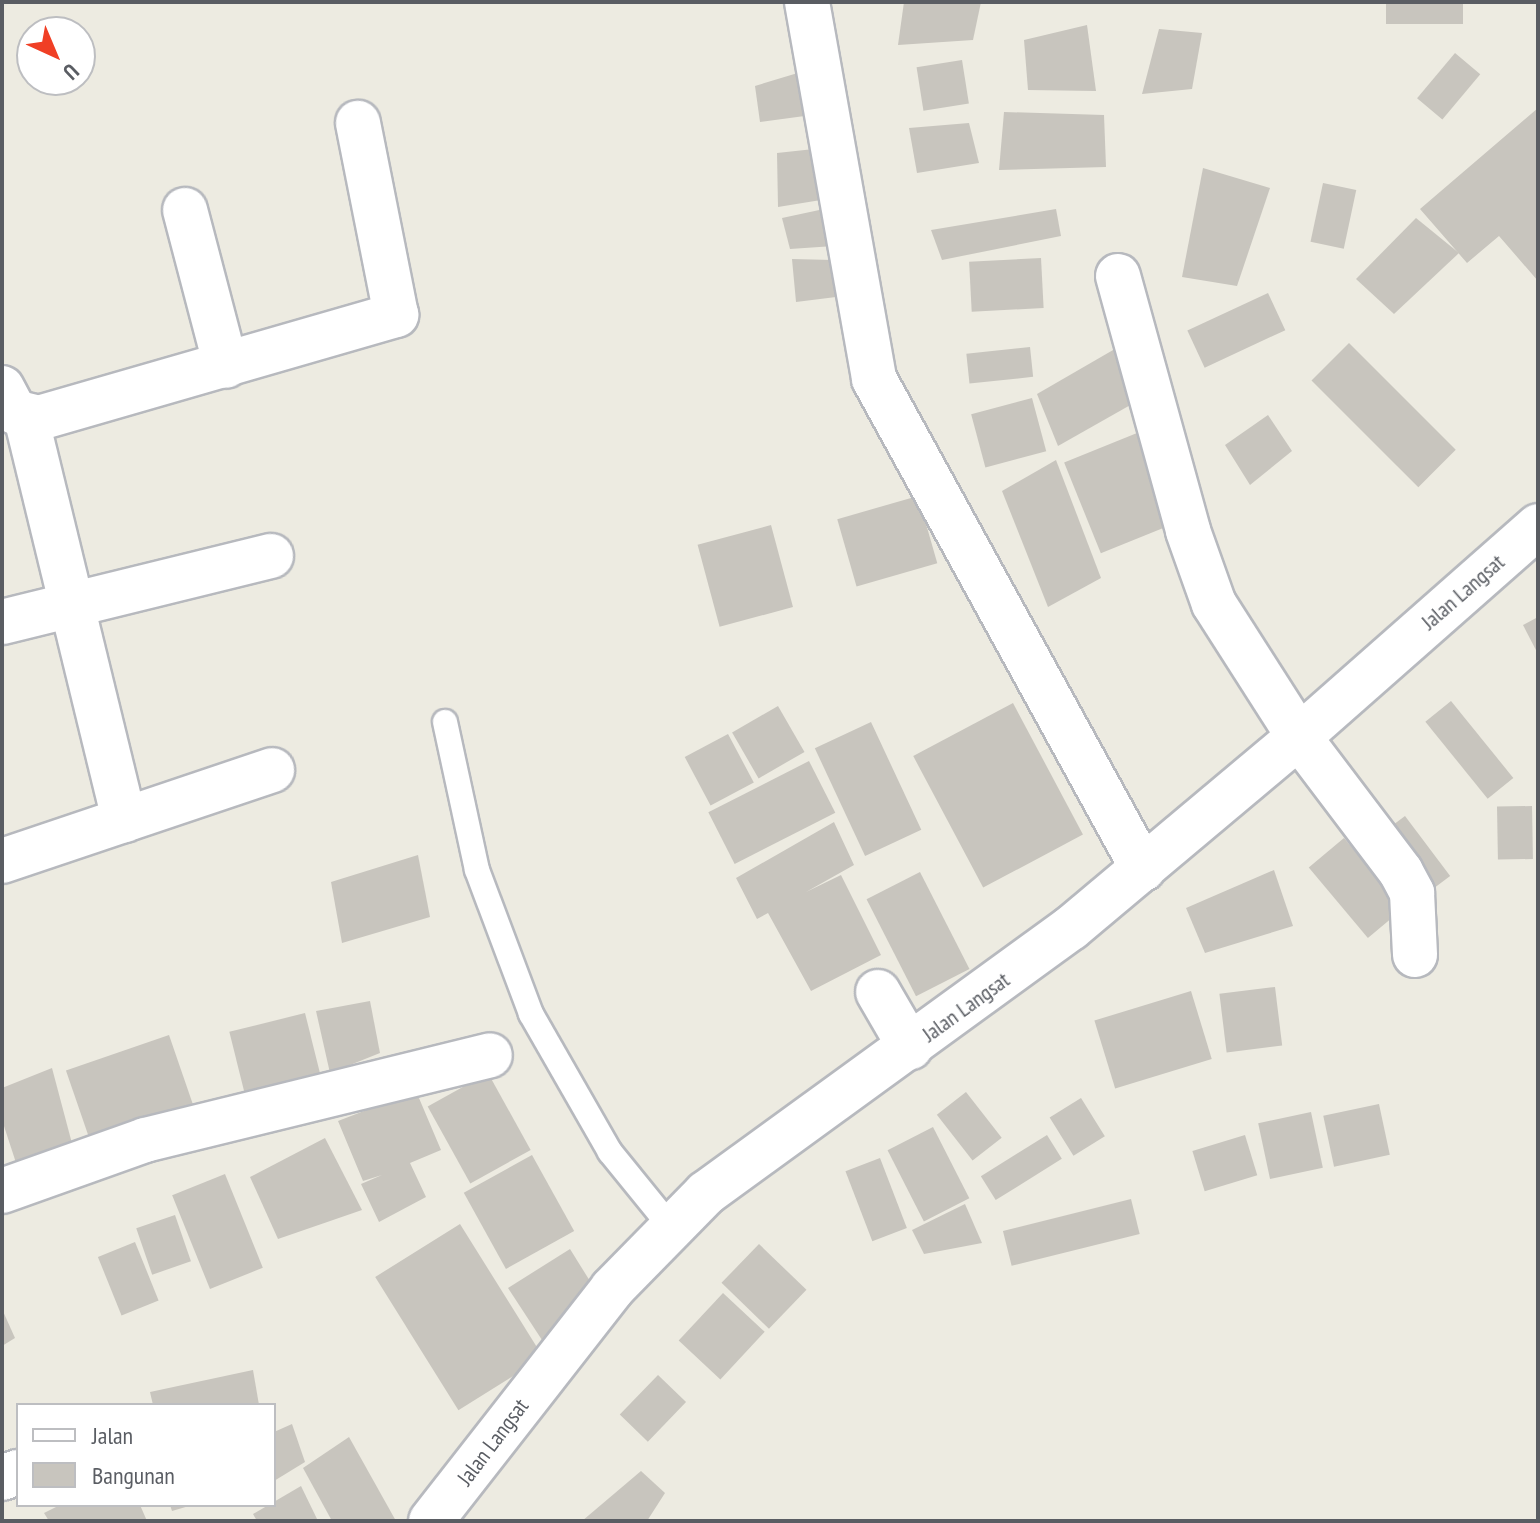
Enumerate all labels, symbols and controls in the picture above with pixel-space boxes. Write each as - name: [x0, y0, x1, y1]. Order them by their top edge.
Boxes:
- north arrow: [16, 16, 96, 96]
- text: U: [57, 58, 85, 86]
- street label: Jalan Langsat: [1416, 549, 1510, 635]
- street label: Jalan Langsat: [917, 967, 1015, 1047]
- street label: Jalan Langsat: [452, 1394, 534, 1490]
- legend: [16, 1403, 276, 1507]
- text: Jalan: [92, 1420, 133, 1451]
- text: Bangunan: [92, 1460, 175, 1491]

